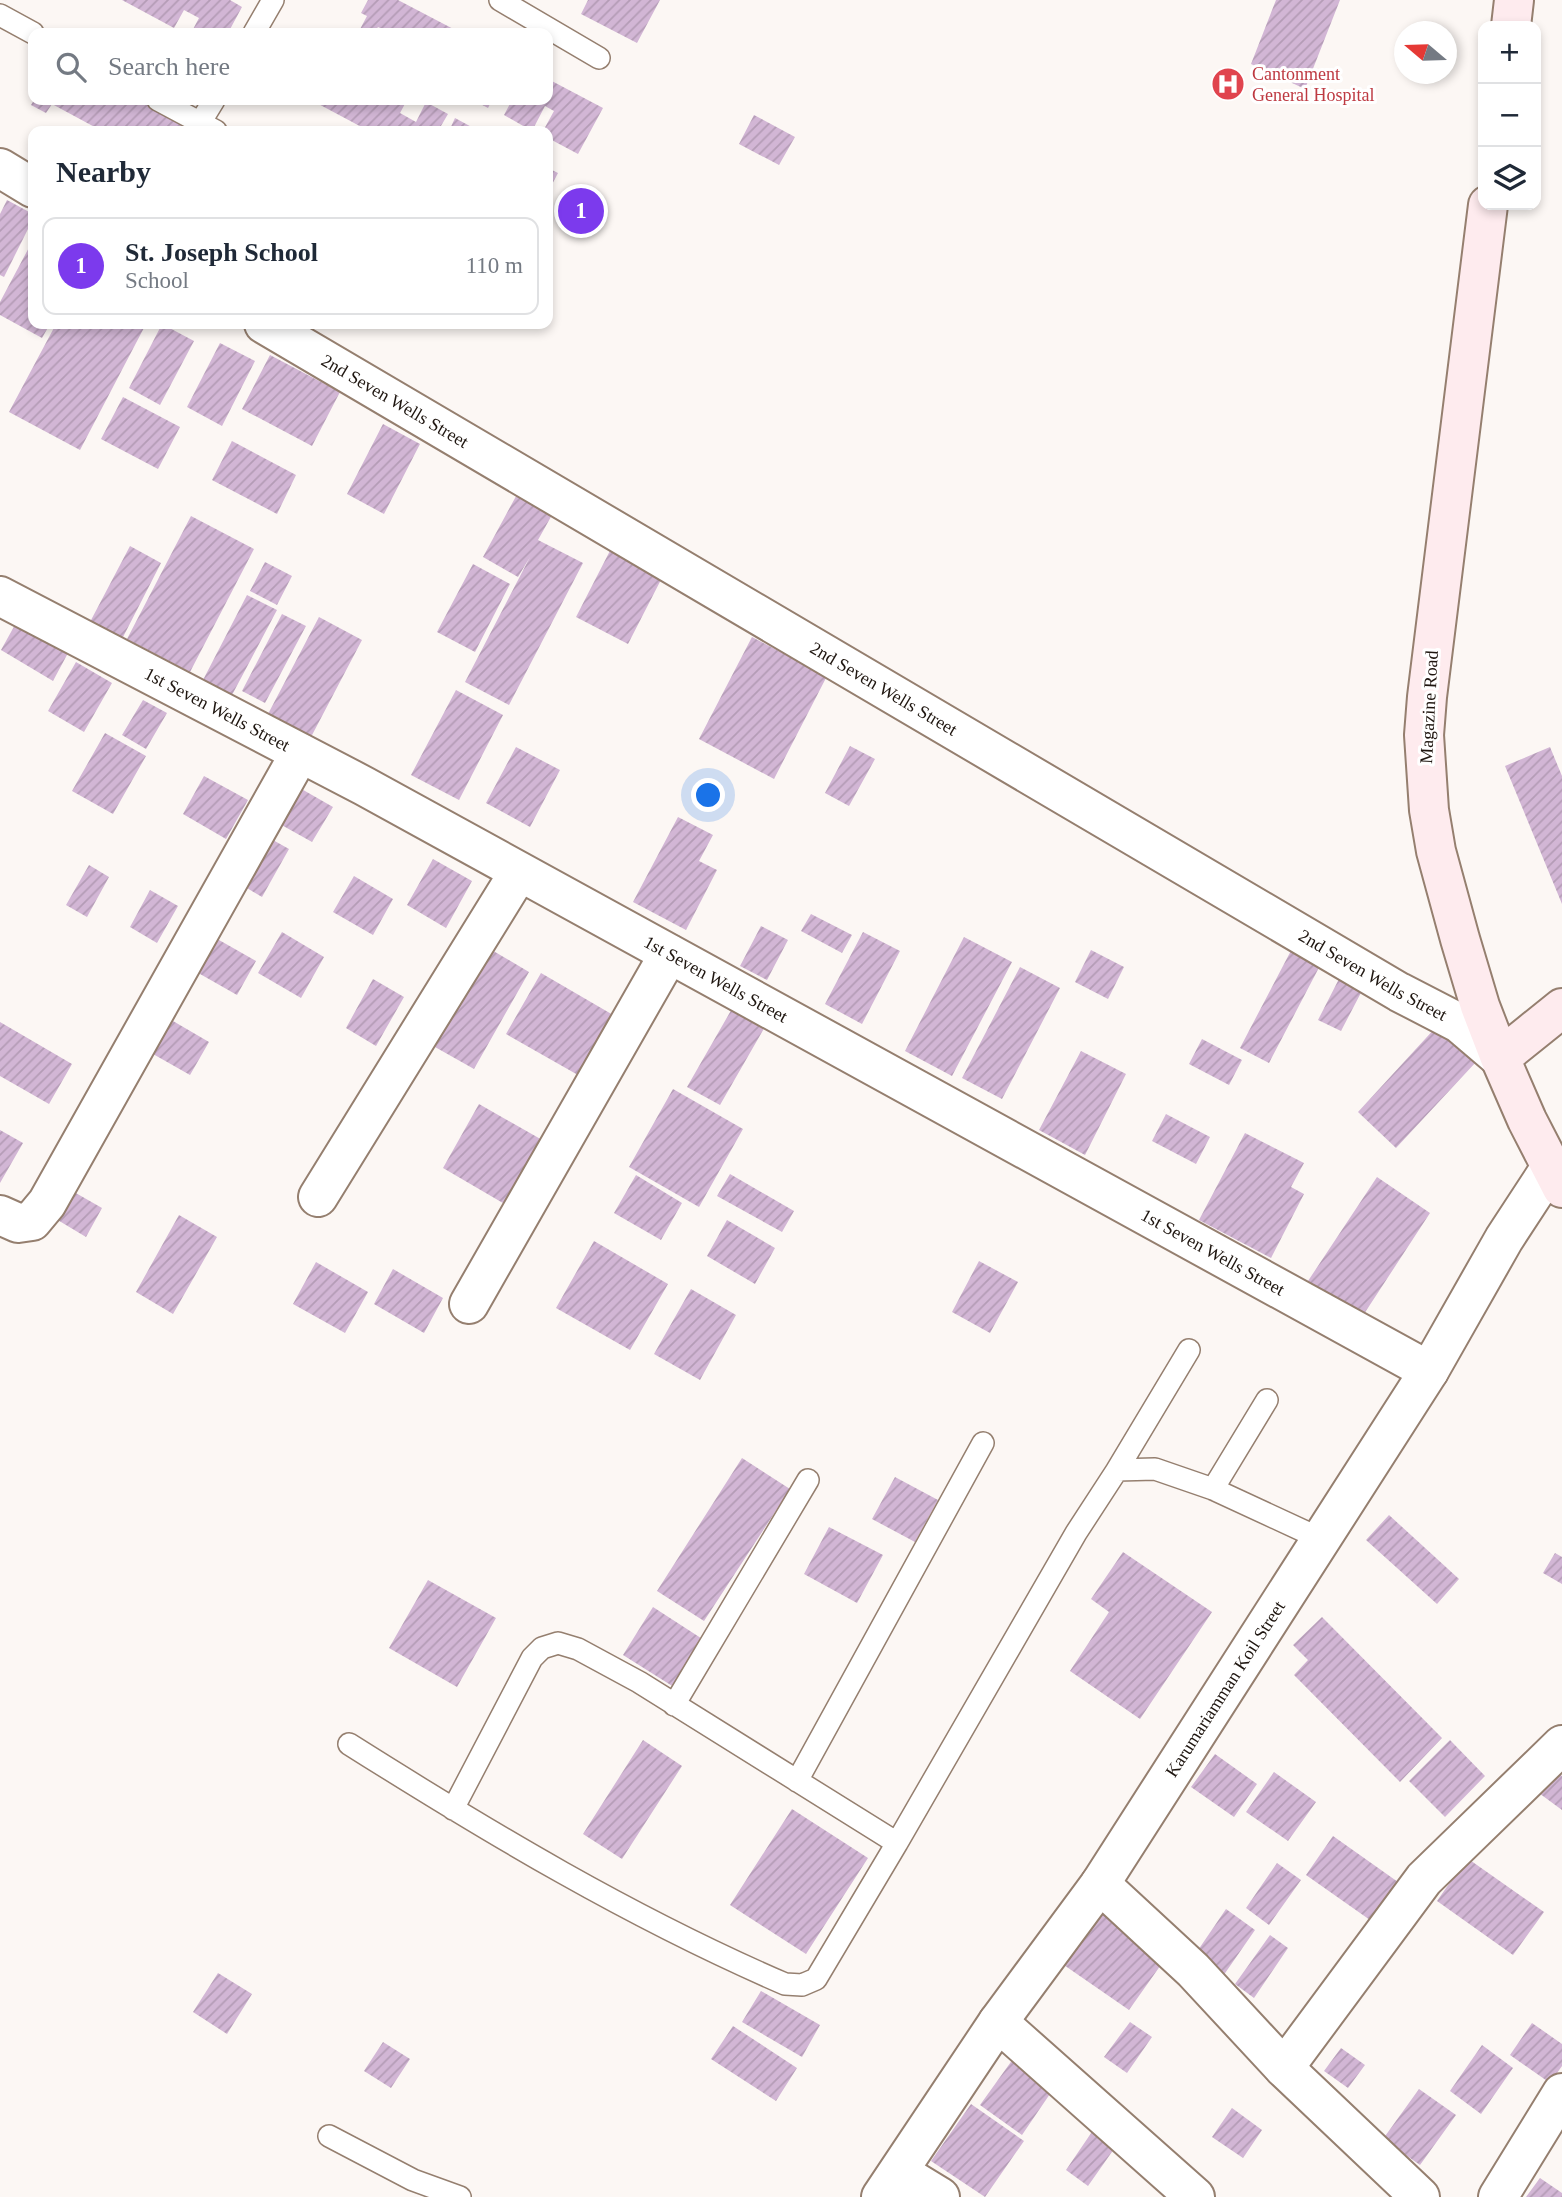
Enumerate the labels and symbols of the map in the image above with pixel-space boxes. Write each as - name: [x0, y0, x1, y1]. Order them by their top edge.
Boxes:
- north arrow: [1394, 21, 1457, 84]
- place label: Cantonment General Hospital: [1252, 64, 1374, 105]
- hospital icon: Cantonment General Hospital: [1209, 65, 1247, 103]
- pin: 1: [558, 185, 604, 237]
- street label: 2nd Seven Wells Street: [318, 350, 472, 452]
- street label: 2nd Seven Wells Street: [807, 638, 961, 740]
- street label: Magazine Road: [1416, 650, 1442, 764]
- street label: 1st Seven Wells Street: [141, 663, 293, 755]
- your location: [691, 778, 725, 812]
- street label: 2nd Seven Wells Street: [1295, 925, 1450, 1025]
- street label: 1st Seven Wells Street: [640, 932, 791, 1027]
- street label: 1st Seven Wells Street: [1137, 1205, 1288, 1300]
- street label: Karumariamman Koil Street: [1161, 1597, 1289, 1781]

